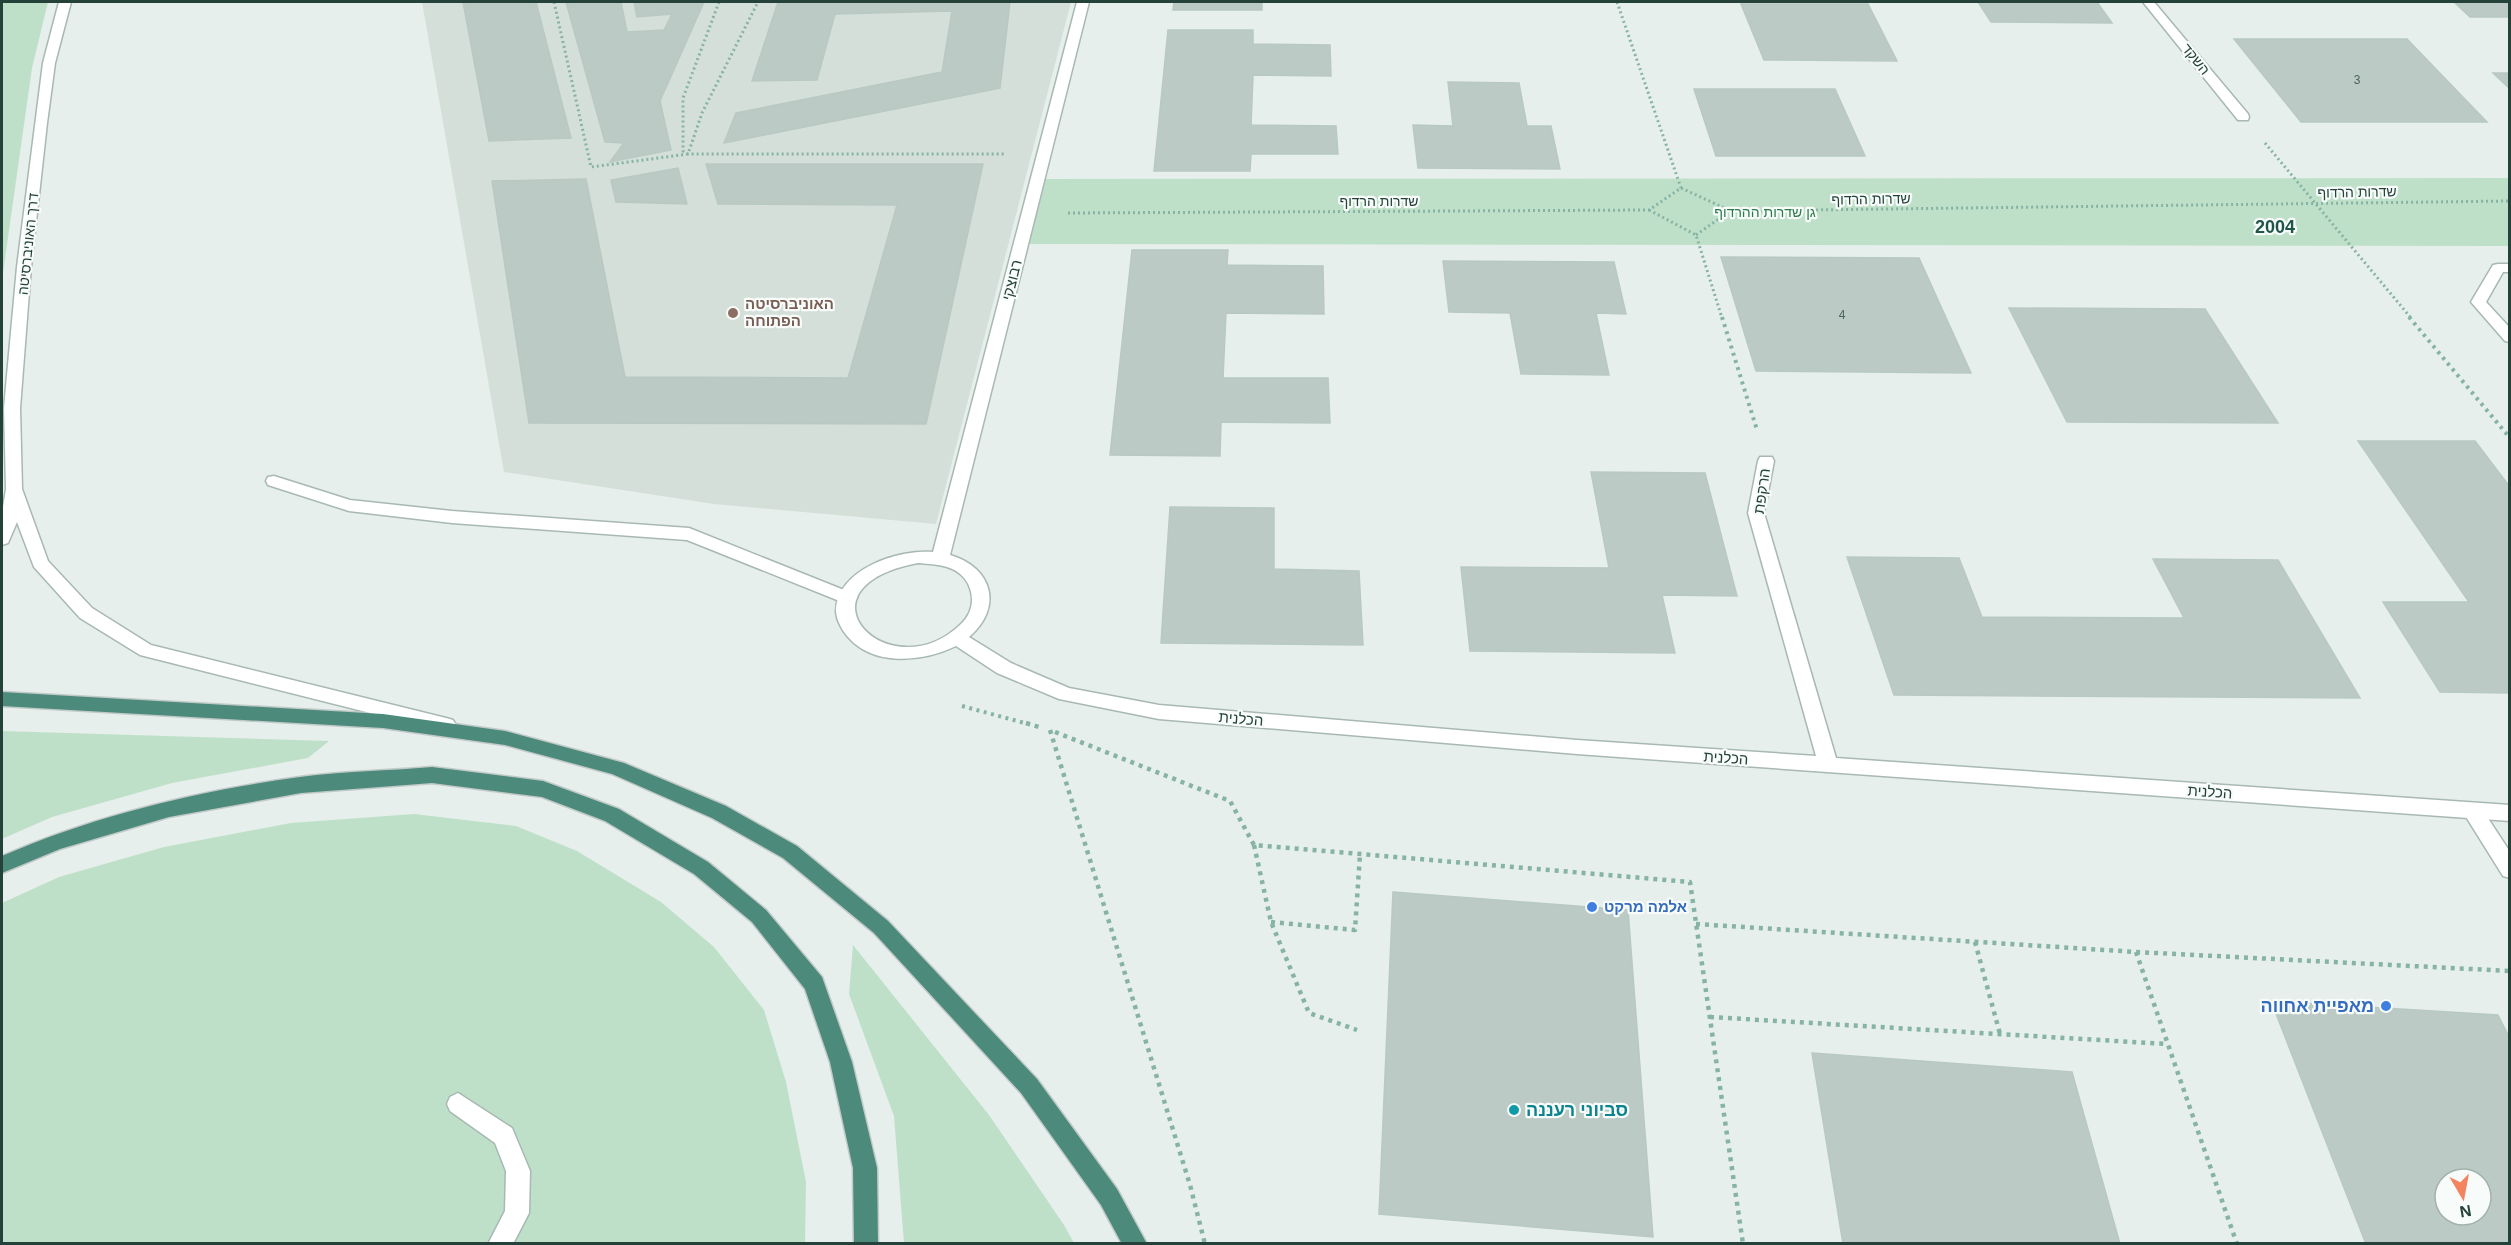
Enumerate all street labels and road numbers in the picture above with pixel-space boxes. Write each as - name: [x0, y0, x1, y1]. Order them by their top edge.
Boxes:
- street label: השקד: [2179, 40, 2213, 78]
- street label: שדרות הרדוף: [2317, 183, 2397, 201]
- street label: שדרות הרדוף: [1831, 190, 1911, 208]
- street label: דרך האוניברסיטה: [15, 192, 41, 296]
- street label: שדרות הרדוף: [1339, 193, 1419, 209]
- street label: רבוצקי: [998, 258, 1025, 302]
- street label: הרקפת: [1750, 467, 1773, 515]
- street label: הכלנית: [1218, 708, 1264, 729]
- street label: הכלנית: [1703, 747, 1749, 768]
- street label: הכלנית: [2187, 781, 2233, 802]

